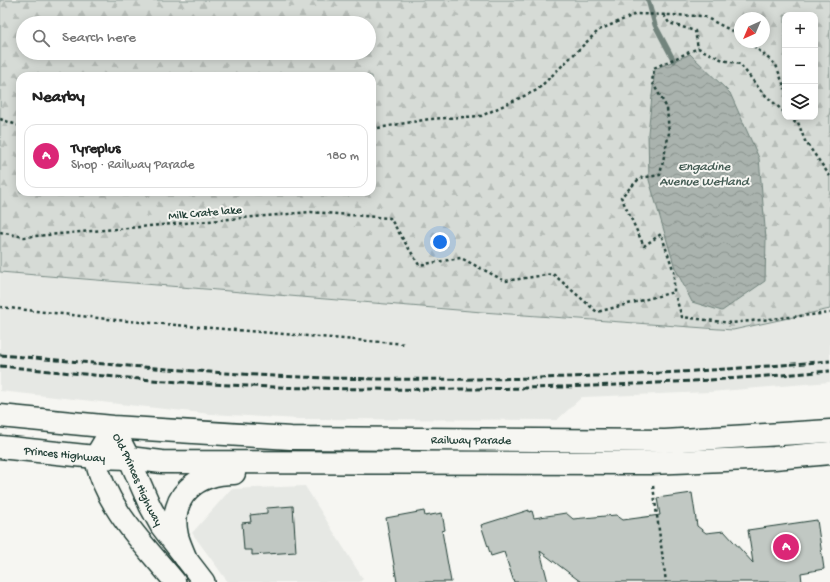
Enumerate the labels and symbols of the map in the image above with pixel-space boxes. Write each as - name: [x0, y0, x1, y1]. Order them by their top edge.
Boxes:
- north arrow: [734, 12, 770, 48]
- water label: Engadine Avenue Wetland: [659, 160, 750, 190]
- street label: Milk Crate lake: [168, 204, 243, 224]
- your location: [430, 232, 450, 252]
- street label: Old Princes Highway: [108, 431, 165, 529]
- street label: Railway Parade: [431, 434, 512, 449]
- street label: Princes Highway: [22, 444, 105, 466]
- pin: A: [773, 532, 799, 562]

